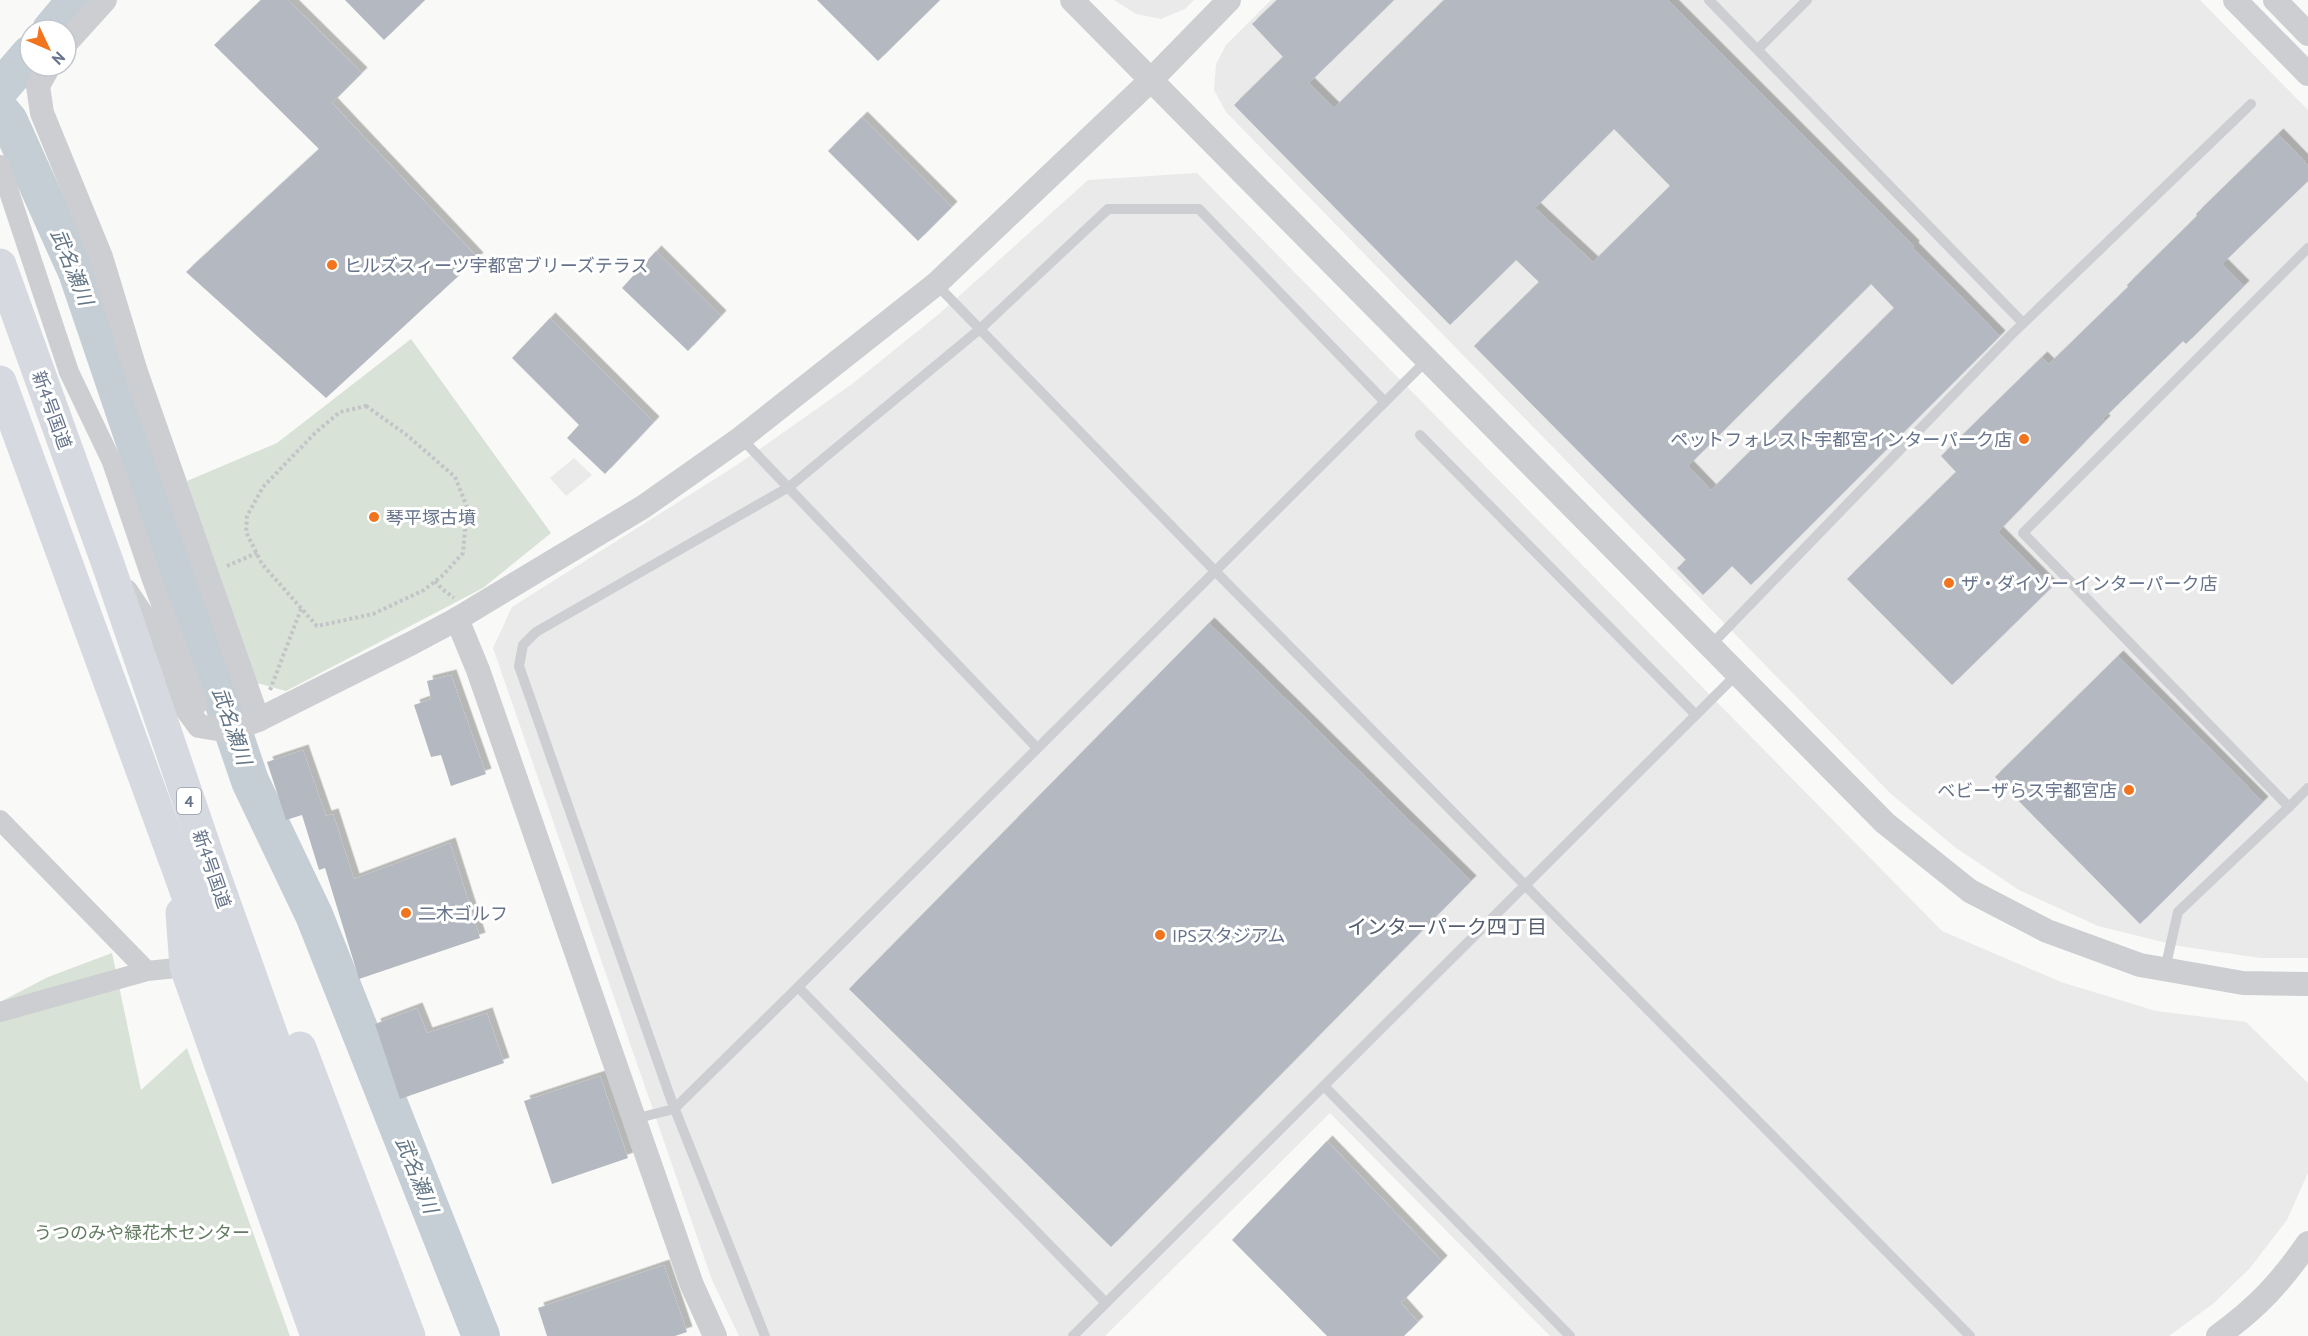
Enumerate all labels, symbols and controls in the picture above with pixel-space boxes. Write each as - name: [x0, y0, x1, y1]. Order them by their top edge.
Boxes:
- north arrow: [18, 18, 78, 78]
- text: N: [48, 48, 70, 69]
- water label: 武名瀬川: [45, 225, 100, 311]
- place label: ヒルズスィーツ宇都宮ブリーズテラス: [344, 254, 648, 277]
- marker: ヒルズスィーツ宇都宮ブリーズテラス: [325, 258, 339, 272]
- street label: 新4号国道: [27, 368, 77, 452]
- place label: ペットフォレスト宇都宮インターパーク店: [1670, 428, 2012, 451]
- marker: ペットフォレスト宇都宮インターパーク店: [2017, 432, 2031, 446]
- place label: 琴平塚古墳: [386, 506, 476, 529]
- marker: 琴平塚古墳: [367, 510, 381, 524]
- place label: ザ・ダイソー インターパーク店: [1961, 572, 2218, 595]
- marker: ザ・ダイソー インターパーク店: [1942, 576, 1956, 590]
- water label: 武名瀬川: [207, 684, 258, 770]
- place label: ベビーザらス宇都宮店: [1937, 779, 2117, 802]
- marker: ベビーザらス宇都宮店: [2122, 783, 2136, 797]
- road number: 4: [177, 788, 201, 814]
- street label: 新4号国道: [188, 827, 236, 911]
- place label: 二木ゴルフ: [418, 902, 508, 925]
- marker: 二木ゴルフ: [399, 906, 413, 920]
- district label: インターパーク四丁目: [1347, 914, 1547, 940]
- place label: IPSスタジアム: [1172, 924, 1286, 947]
- marker: IPSスタジアム: [1153, 928, 1167, 942]
- water label: 武名瀬川: [390, 1133, 445, 1219]
- park label: うつのみや緑花木センター: [34, 1221, 250, 1244]

